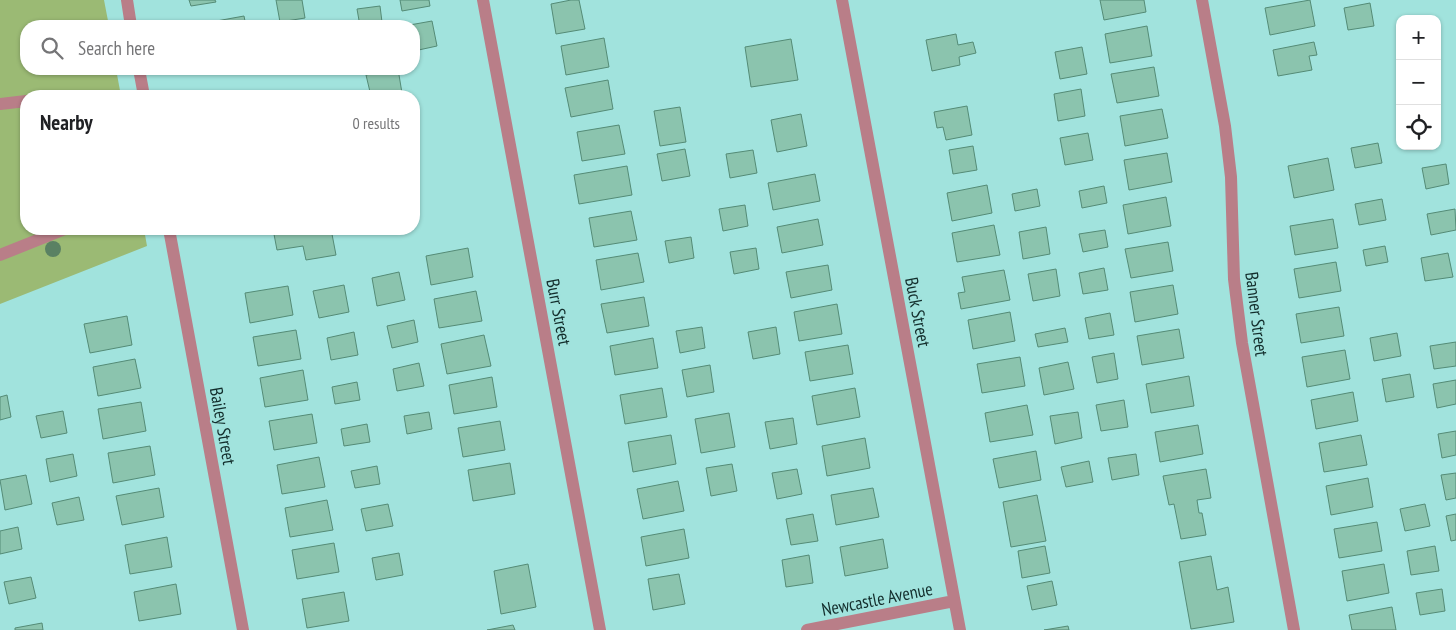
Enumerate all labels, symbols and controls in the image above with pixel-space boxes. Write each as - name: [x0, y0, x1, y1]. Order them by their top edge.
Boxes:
- map controls: [1396, 15, 1441, 150]
- button: +: [1396, 15, 1441, 60]
- search box: [20, 20, 420, 75]
- icon: search: [38, 34, 66, 62]
- text: Search here: [78, 36, 155, 60]
- button: −: [1396, 60, 1441, 105]
- button: locate: [1396, 105, 1441, 150]
- text: Nearby: [40, 109, 93, 136]
- text: 0 results: [353, 113, 400, 133]
- street label: Banner Street: [1240, 270, 1274, 358]
- street label: Buck Street: [900, 275, 936, 349]
- street label: Burr Street: [541, 277, 577, 347]
- street label: Bailey Street: [205, 385, 241, 467]
- street label: Newcastle Avenue: [820, 577, 934, 621]

